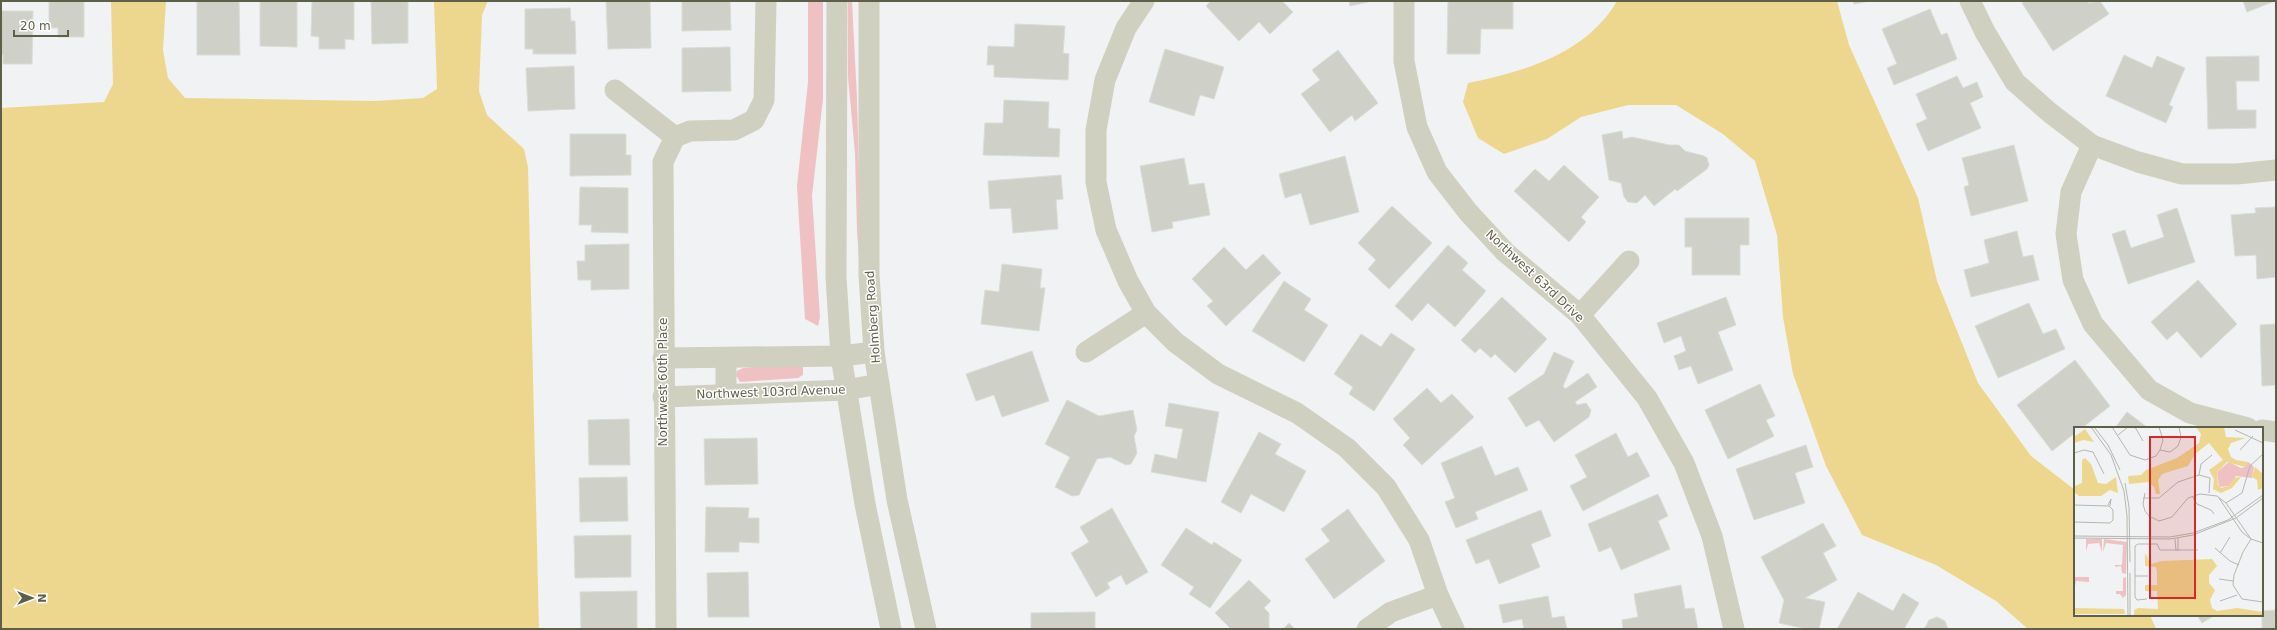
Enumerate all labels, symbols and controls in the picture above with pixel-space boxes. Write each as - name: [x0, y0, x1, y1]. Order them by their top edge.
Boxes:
- scale bar: [14, 12, 68, 38]
- text: 20 m: [20, 19, 51, 33]
- street label: Northwest 63rd Drive: [1483, 227, 1587, 325]
- street label: Holmberg Road: [863, 270, 883, 364]
- street label: Northwest 60th Place: [656, 318, 670, 446]
- street label: Northwest 103rd Avenue: [696, 382, 846, 402]
- inset map: [2074, 427, 2263, 616]
- north arrow: [12, 578, 52, 618]
- text: N: [35, 593, 48, 603]

